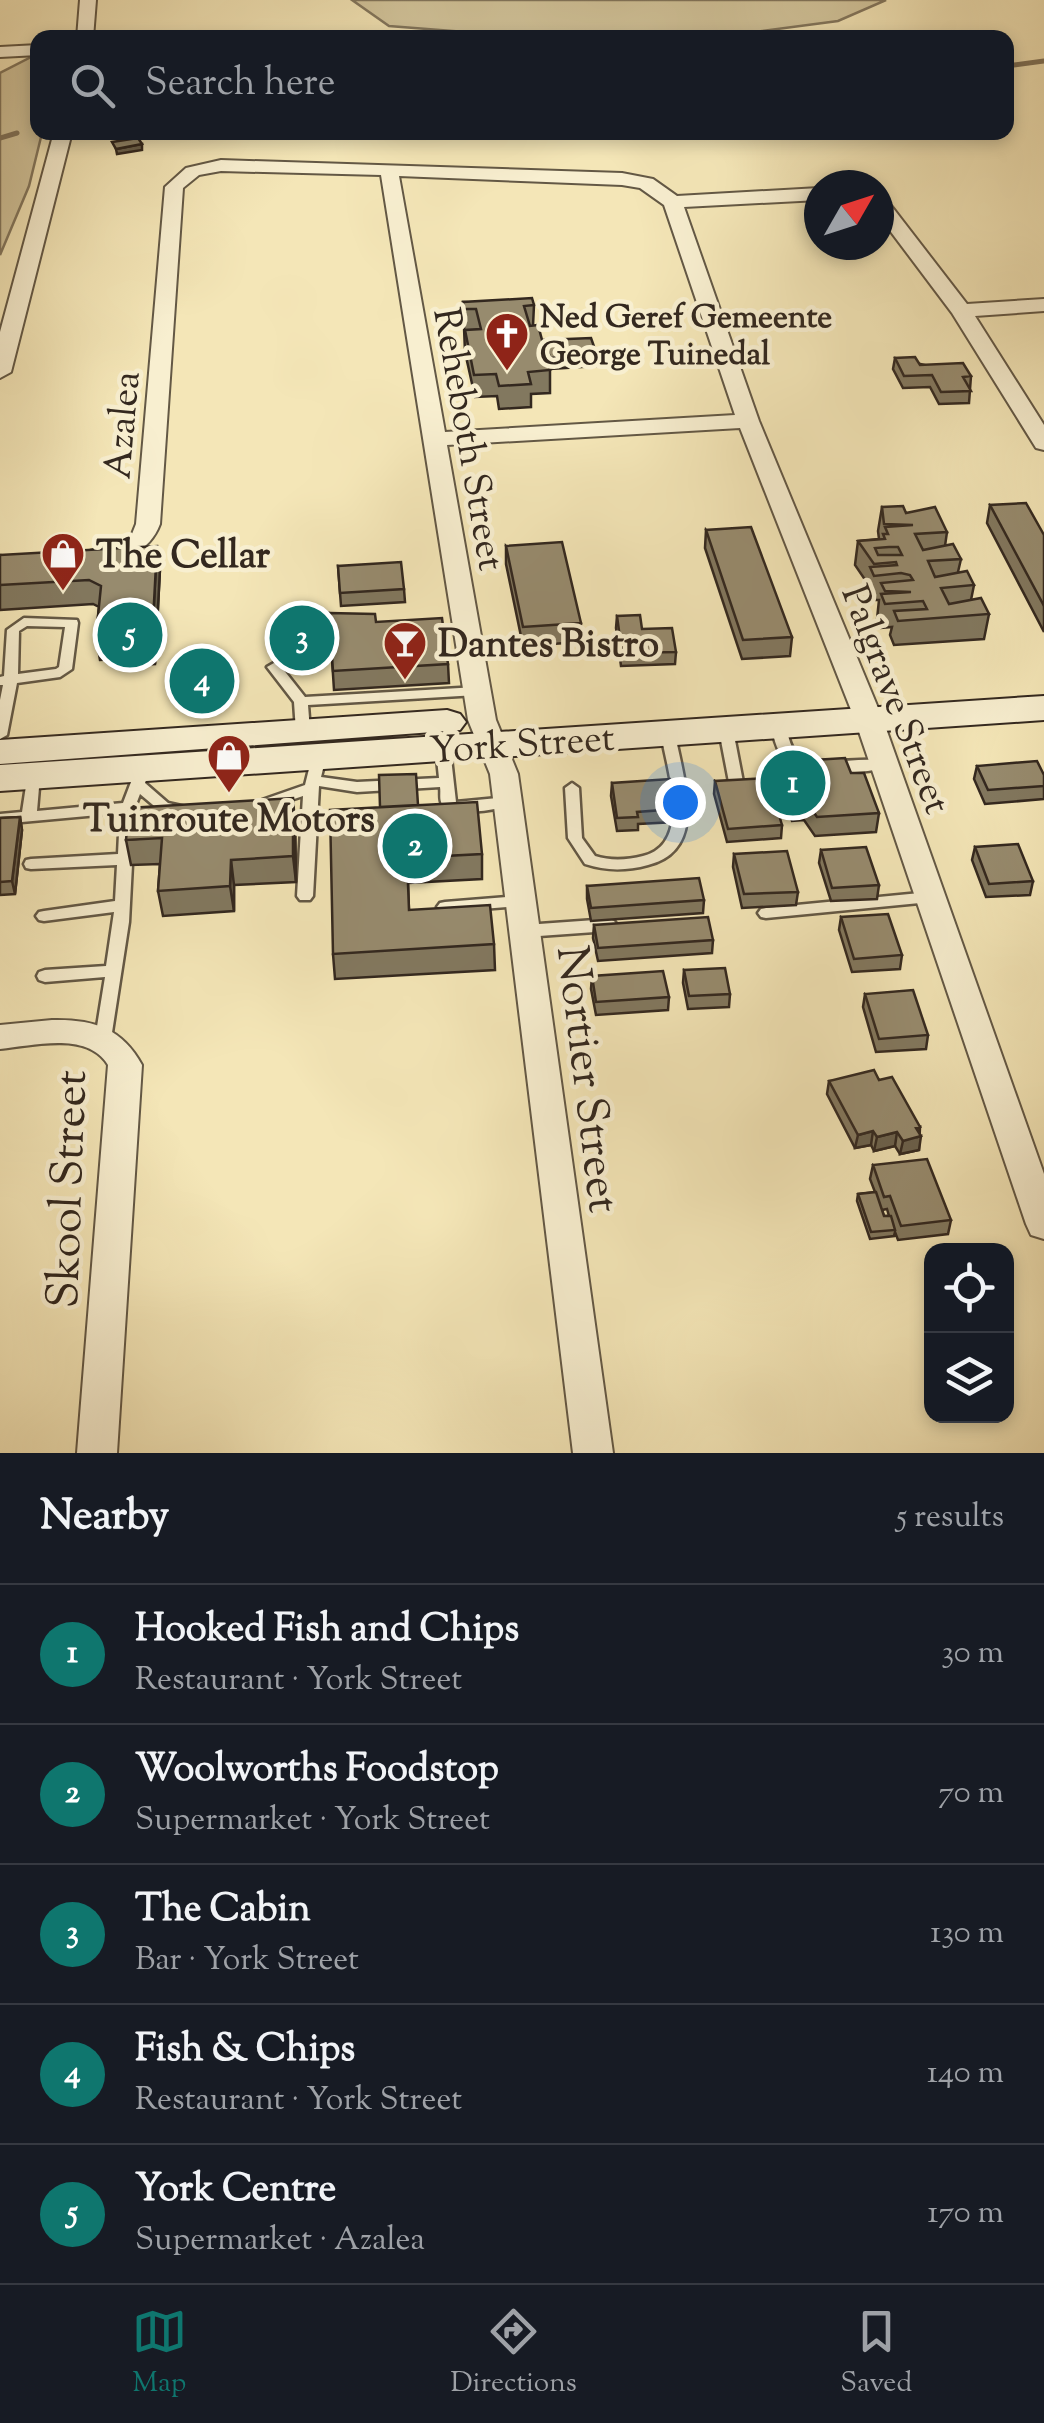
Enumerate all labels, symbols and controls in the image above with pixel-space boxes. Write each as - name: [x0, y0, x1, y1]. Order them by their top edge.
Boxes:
- search box: [30, 30, 1014, 140]
- icon: search: [65, 58, 120, 113]
- text: Search here: [145, 58, 336, 112]
- north arrow: [804, 170, 894, 260]
- place label: Ned Geref Gemeente George Tuinedal: [540, 296, 832, 379]
- street label: Reheboth Street: [416, 304, 516, 575]
- church icon: Ned Geref Gemeente George Tuinedal: [484, 311, 530, 372]
- street label: Azalea: [93, 369, 157, 482]
- shop icon: The Cellar: [40, 531, 86, 592]
- place label: The Cellar: [96, 531, 271, 585]
- street label: Palgrave Street: [825, 578, 962, 823]
- pin: 5: [98, 598, 162, 672]
- pin: 3: [270, 600, 334, 676]
- bar icon: Dantes Bistro: [382, 620, 428, 681]
- place label: Dantes Bistro: [438, 620, 659, 674]
- pin: 4: [170, 644, 234, 718]
- street label: York Street: [428, 714, 616, 780]
- shop icon: Tuinroute Motors: [206, 733, 252, 794]
- pin: 1: [760, 746, 826, 820]
- your location: [655, 777, 706, 828]
- place label: Tuinroute Motors: [83, 795, 375, 849]
- pin: 2: [382, 808, 448, 884]
- street label: Nortier Street: [536, 943, 633, 1217]
- street label: Skool Street: [34, 1069, 107, 1309]
- map controls: [924, 1243, 1014, 1423]
- button: locate: [924, 1243, 1014, 1333]
- button: layers: [924, 1333, 1014, 1423]
- text: Nearby: [40, 1488, 169, 1548]
- text: 5 results: [896, 1495, 1004, 1541]
- text: Hooked Fish and Chips: [135, 1604, 519, 1658]
- text: 1: [67, 1631, 78, 1677]
- text: 30 m: [941, 1631, 1004, 1677]
- text: Restaurant · York Street: [135, 1658, 462, 1704]
- text: Woolworths Foodstop: [135, 1744, 499, 1798]
- text: 2: [65, 1771, 80, 1817]
- text: 70 m: [938, 1771, 1004, 1817]
- text: Supermarket · York Street: [135, 1798, 490, 1844]
- text: The Cabin: [135, 1884, 311, 1938]
- text: 3: [66, 1911, 79, 1957]
- text: 130 m: [930, 1911, 1004, 1957]
- text: Bar · York Street: [135, 1938, 359, 1984]
- text: Fish & Chips: [135, 2024, 355, 2078]
- text: 4: [64, 2051, 81, 2097]
- text: 140 m: [927, 2051, 1004, 2097]
- text: Restaurant · York Street: [135, 2078, 462, 2124]
- text: York Centre: [135, 2164, 336, 2218]
- text: 5: [67, 2191, 78, 2237]
- text: 170 m: [927, 2191, 1004, 2237]
- text: Supermarket · Azalea: [135, 2218, 425, 2264]
- tab: Map: [132, 2304, 187, 2404]
- tab: Directions: [450, 2304, 577, 2404]
- tab: Saved: [840, 2304, 912, 2404]

